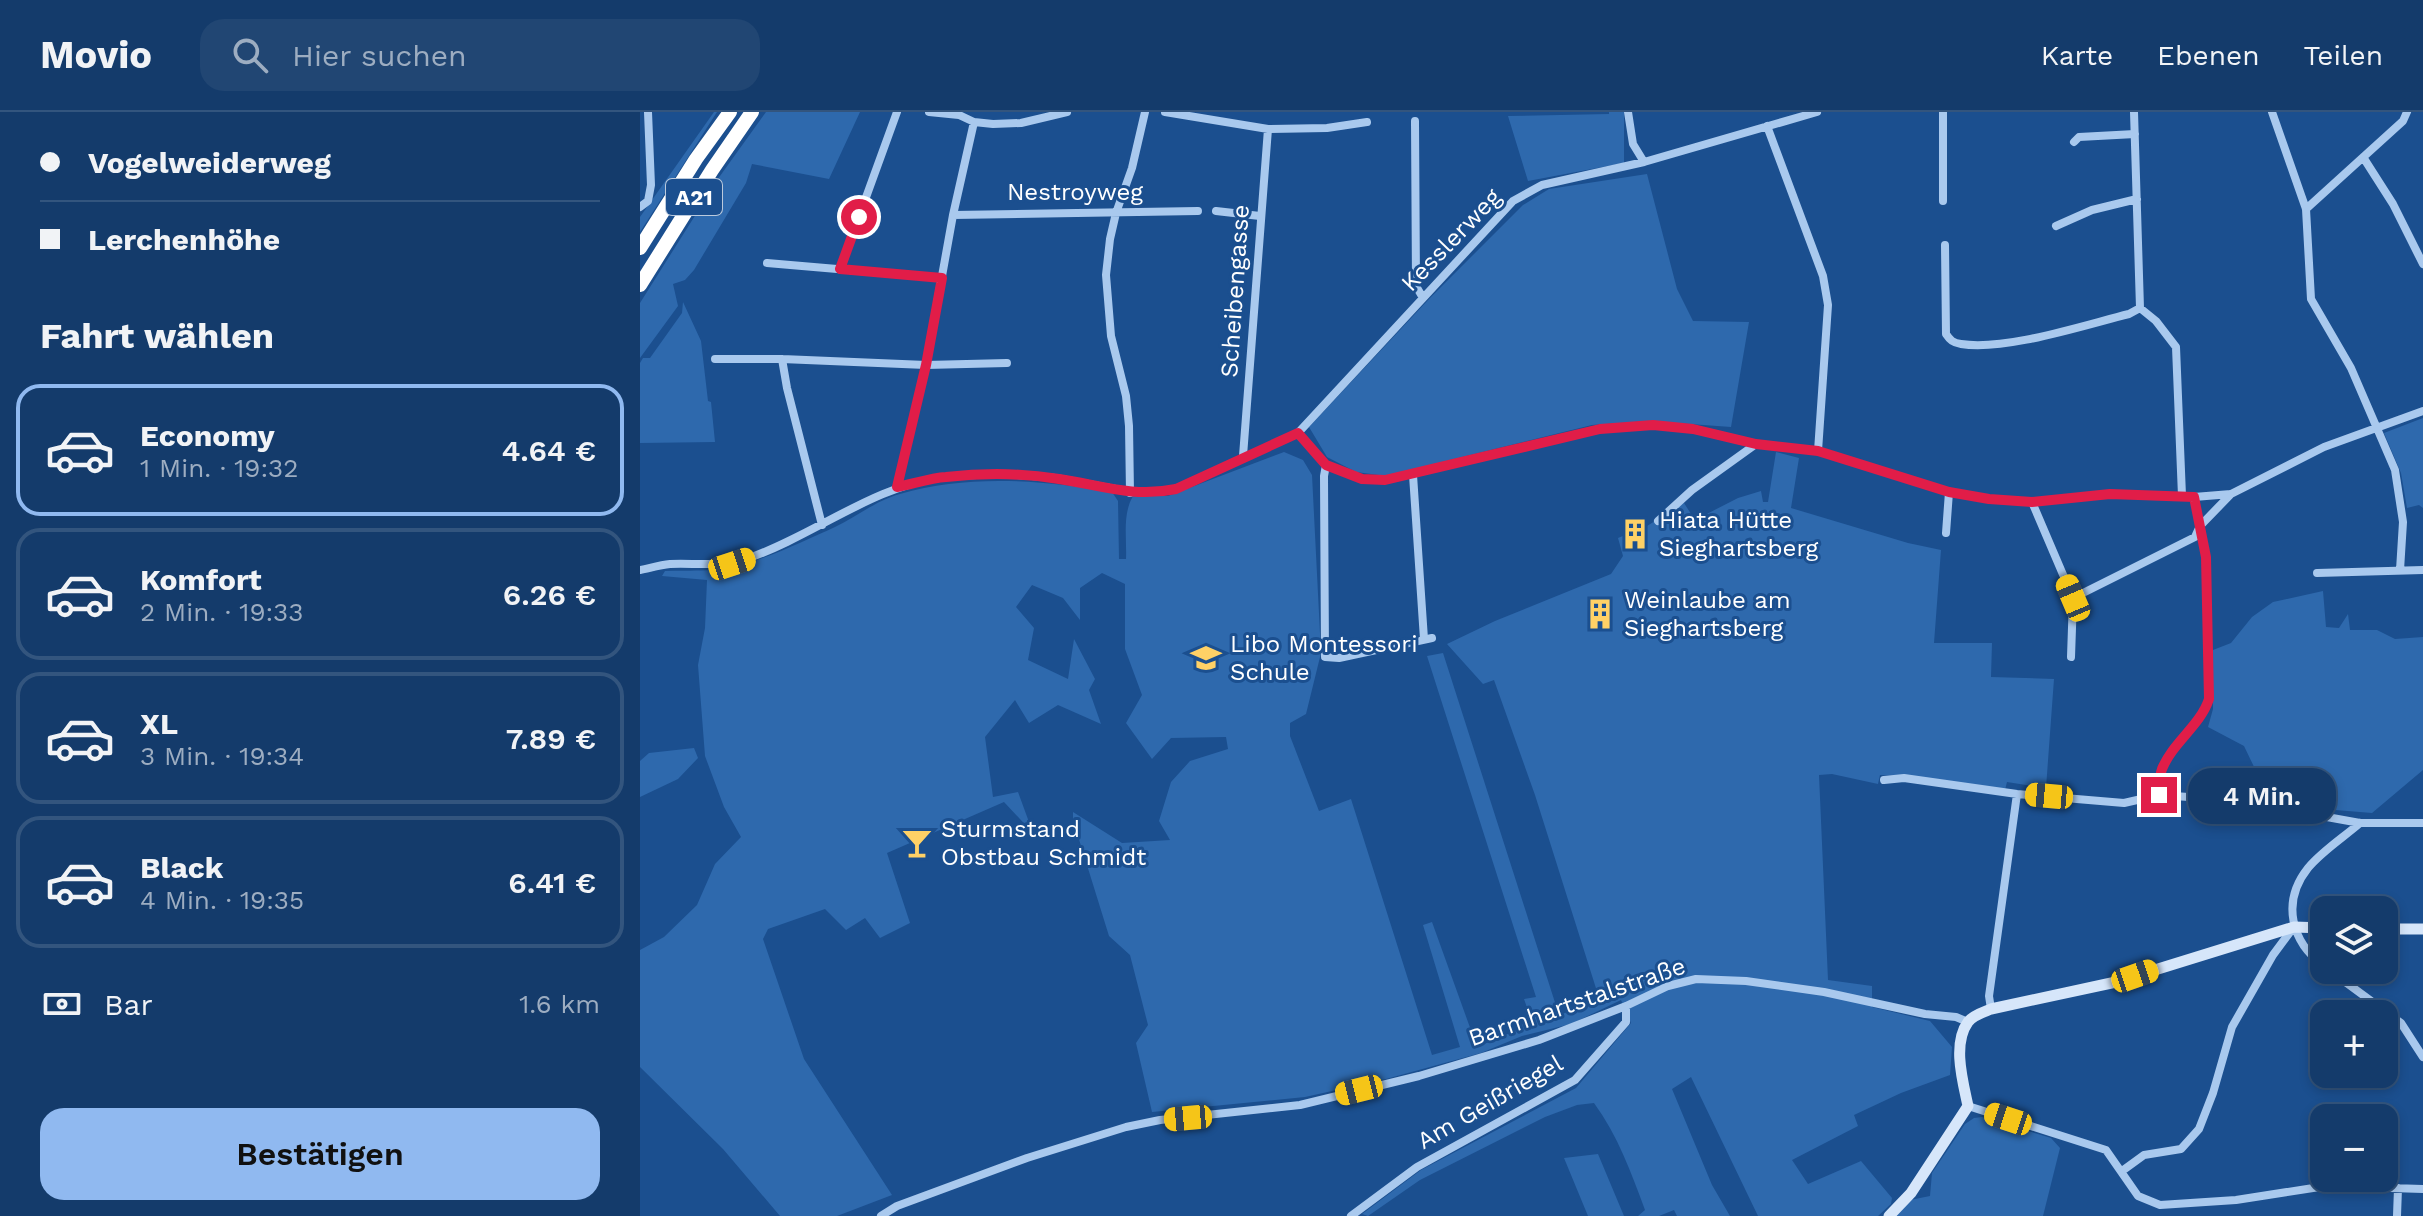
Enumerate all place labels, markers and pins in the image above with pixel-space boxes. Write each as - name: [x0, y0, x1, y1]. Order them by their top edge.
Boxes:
- place label: Hiata Hütte Sieghartsberg: [1659, 506, 1819, 562]
- building icon: Hiata Hütte Sieghartsberg: [1618, 517, 1652, 551]
- place label: Weinlaube am Sieghartsberg: [1624, 586, 1791, 642]
- building icon: Weinlaube am Sieghartsberg: [1583, 597, 1617, 631]
- place label: Libo Montessori Schule: [1230, 630, 1418, 686]
- school or university icon: Libo Montessori Schule: [1189, 641, 1223, 675]
- place label: Sturmstand Obstbau Schmidt: [941, 815, 1146, 871]
- bar icon: Sturmstand Obstbau Schmidt: [900, 826, 934, 860]

